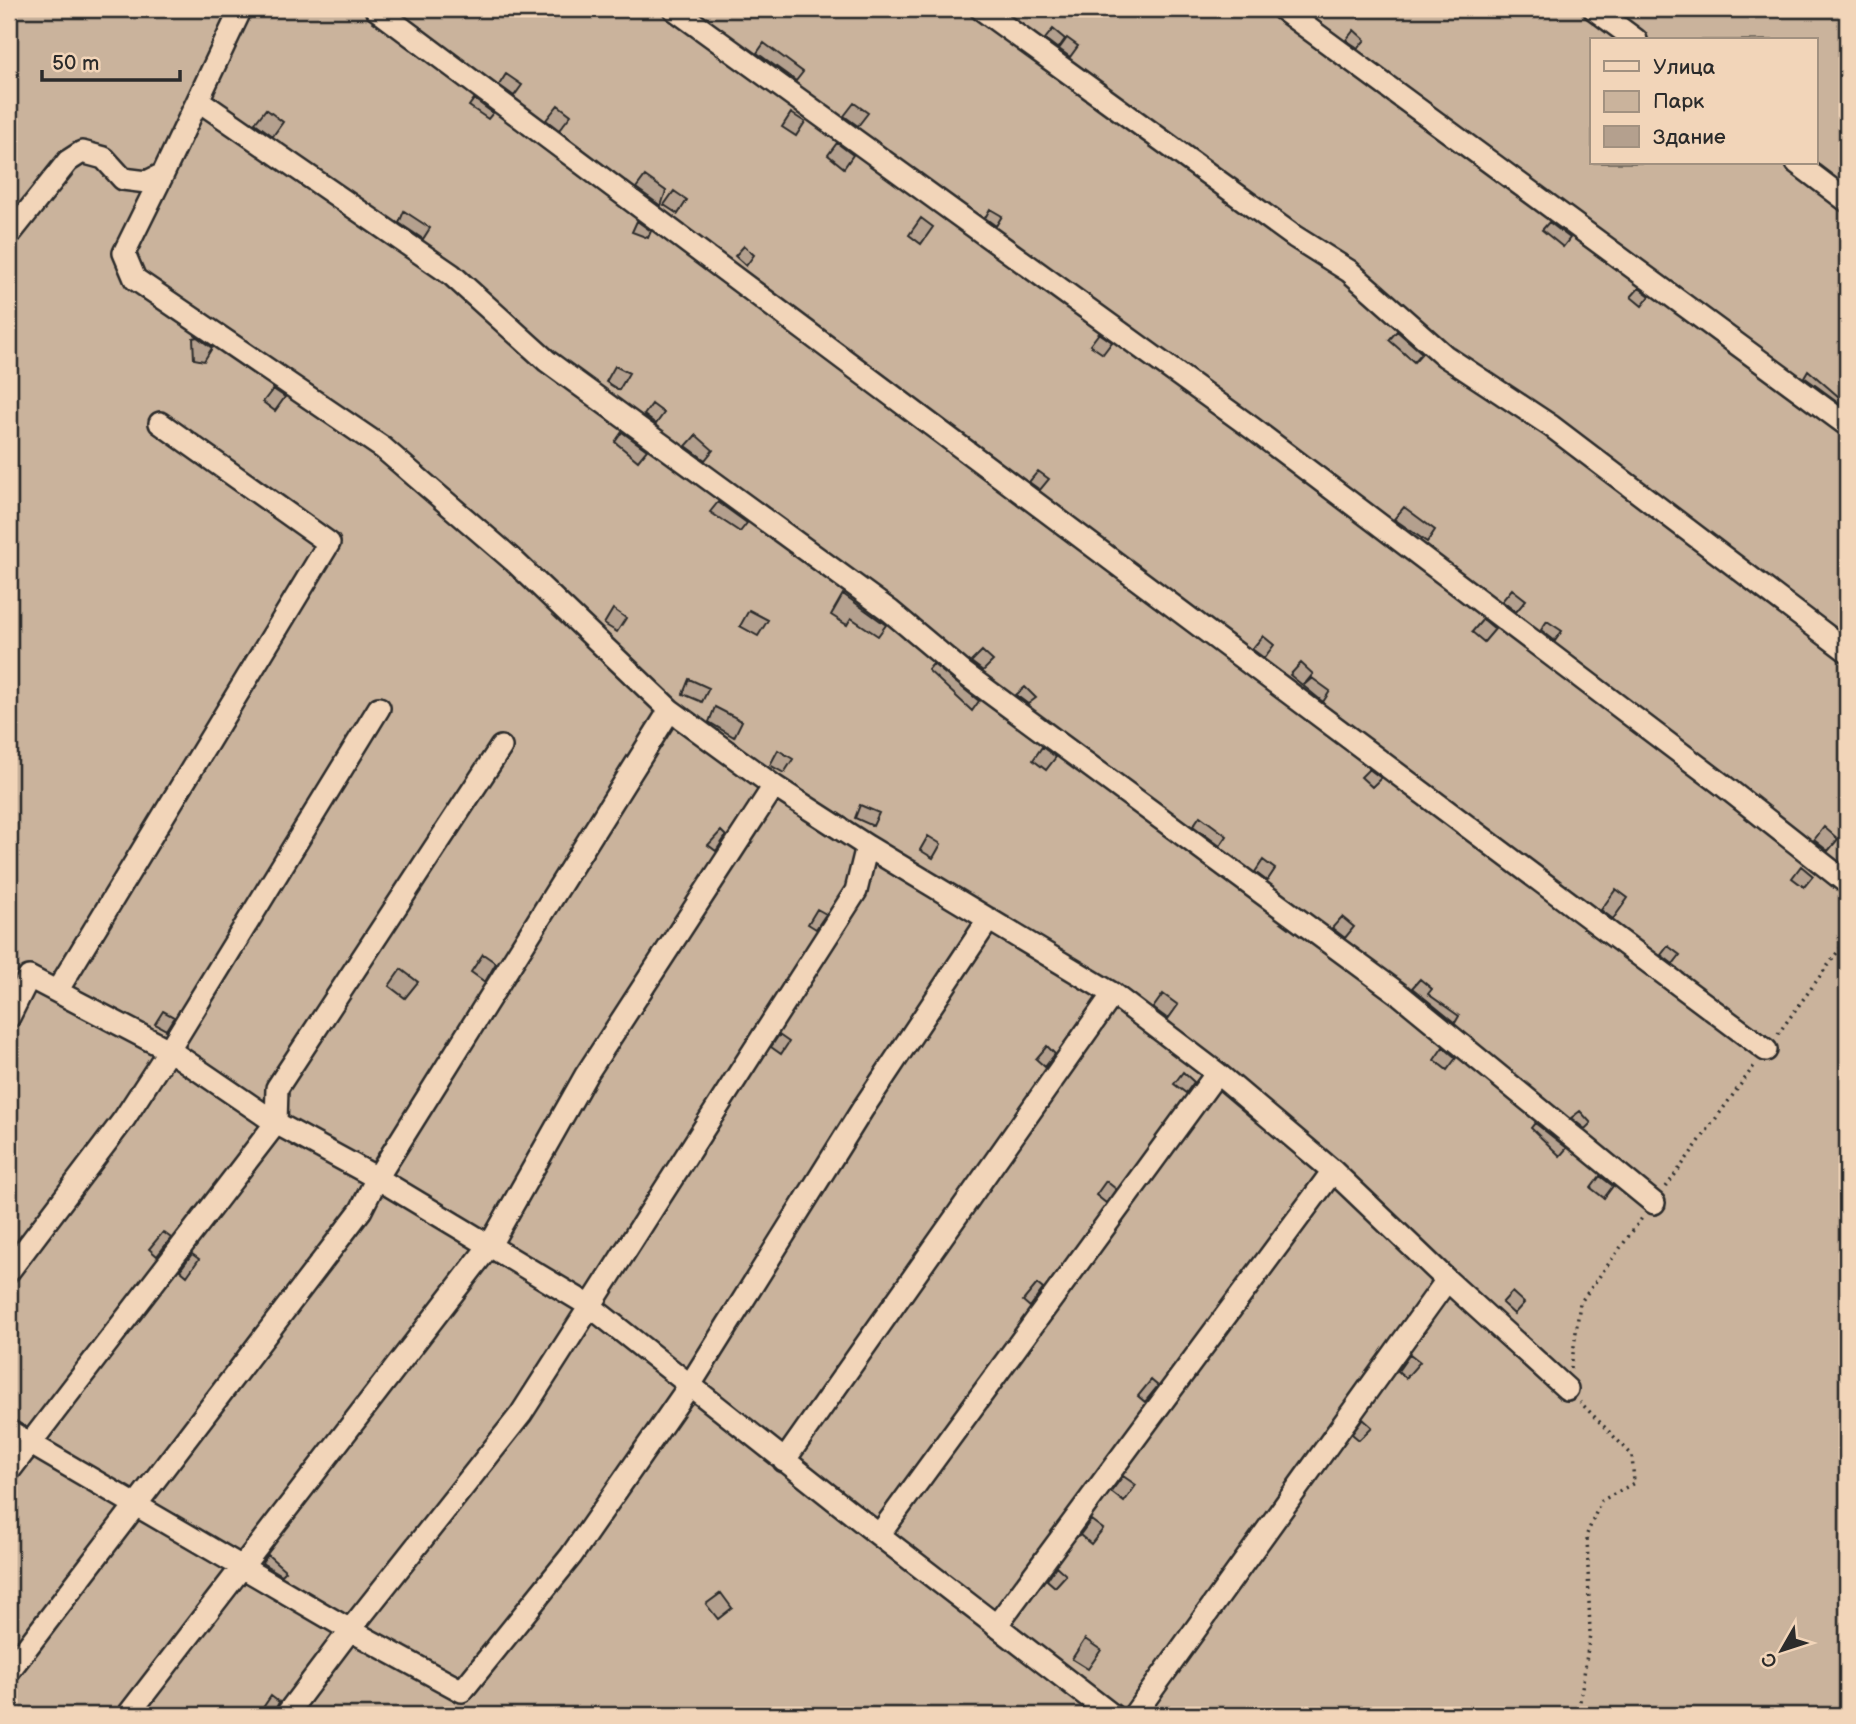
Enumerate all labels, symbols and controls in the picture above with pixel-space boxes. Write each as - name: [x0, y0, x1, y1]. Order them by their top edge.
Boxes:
- scale bar: [42, 38, 180, 82]
- legend: [1590, 38, 1818, 164]
- text: 50 m: [52, 51, 99, 76]
- text: Улица: [1653, 55, 1716, 80]
- text: Парк: [1653, 89, 1704, 114]
- text: Здание: [1653, 125, 1726, 150]
- north arrow: [1748, 1616, 1818, 1686]
- text: С: [1757, 1647, 1783, 1672]

